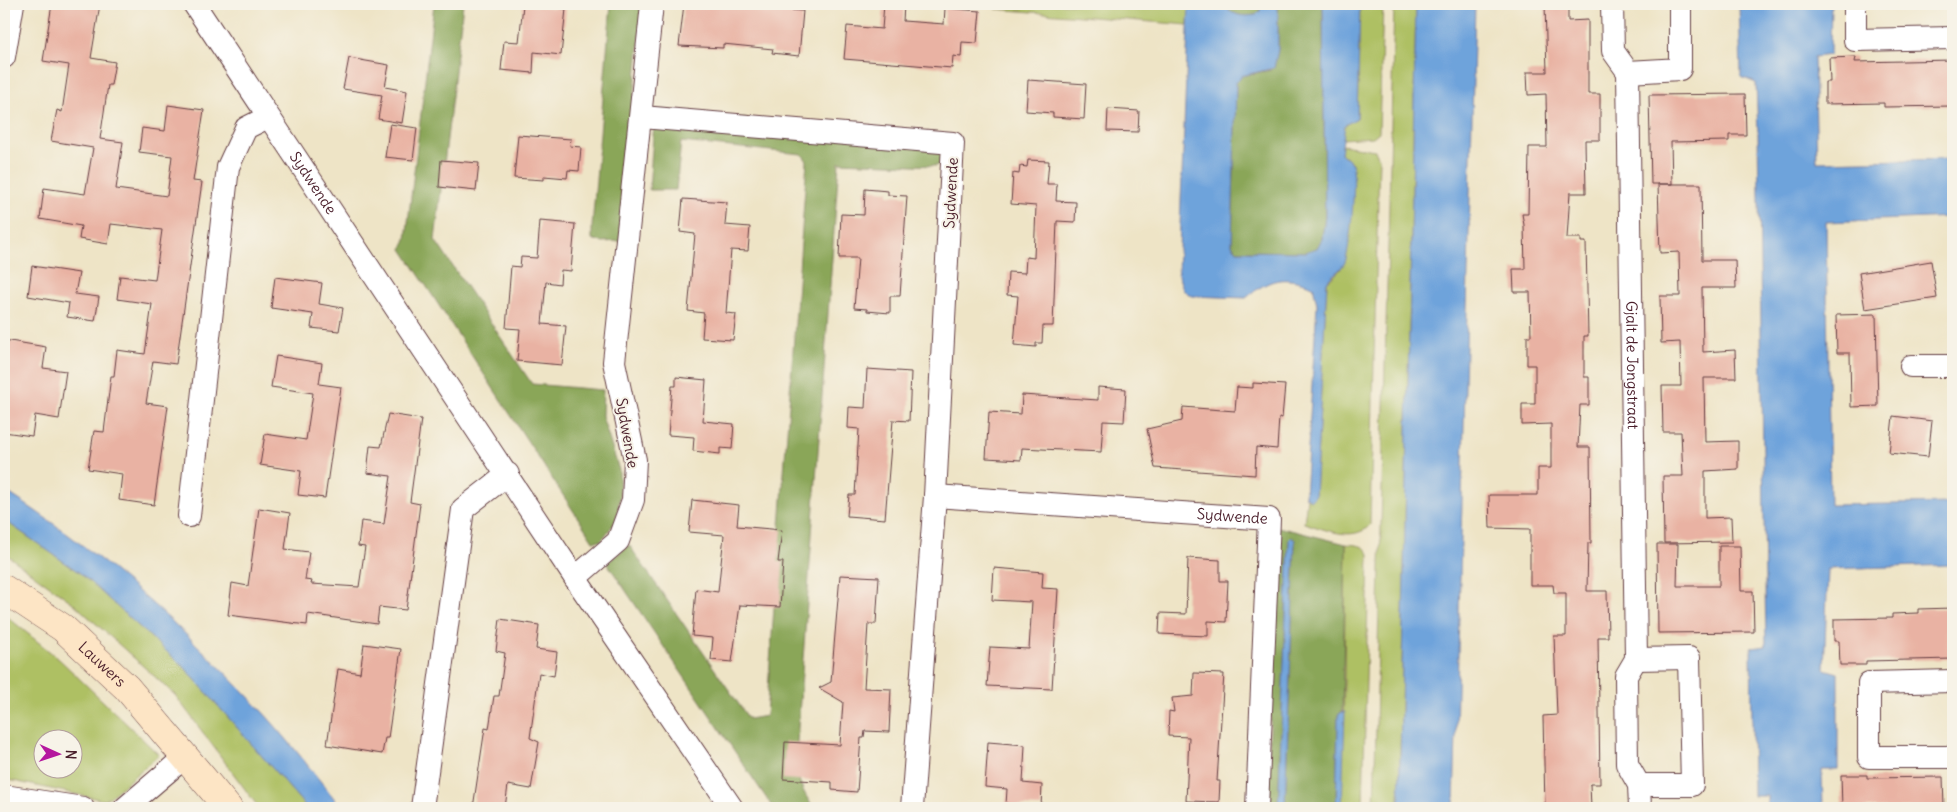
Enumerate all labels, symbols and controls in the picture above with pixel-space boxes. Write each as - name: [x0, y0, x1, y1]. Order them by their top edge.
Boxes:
- street label: Sydwende: [286, 148, 341, 218]
- street label: Sydwende: [939, 157, 962, 229]
- street label: Gjalt de Jongstraat: [1622, 301, 1643, 429]
- street label: Sydwende: [612, 396, 643, 470]
- street label: Sydwende: [1196, 504, 1268, 528]
- street label: Lauwers: [74, 637, 130, 691]
- north arrow: [32, 730, 82, 780]
- text: N: [62, 749, 80, 760]

